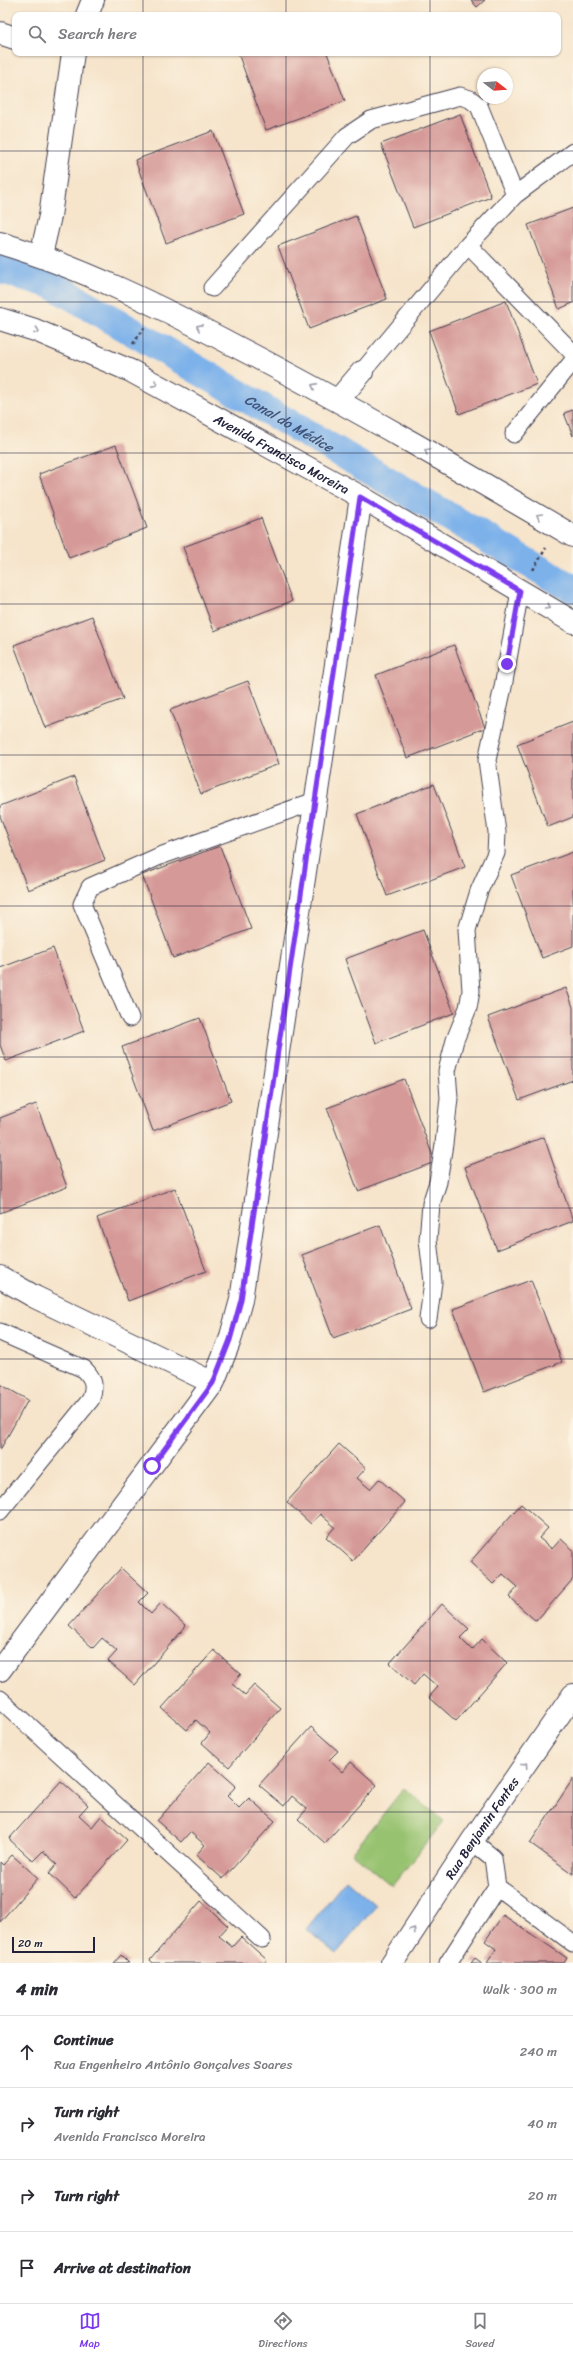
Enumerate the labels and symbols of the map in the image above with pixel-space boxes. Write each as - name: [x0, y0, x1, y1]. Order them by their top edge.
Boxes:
- north arrow: [477, 68, 513, 104]
- one-way arrow: [196, 324, 203, 331]
- one-way arrow: [33, 327, 40, 335]
- one-way arrow: [151, 380, 158, 387]
- one-way arrow: [311, 384, 318, 391]
- water label: Canal do Médice: [240, 387, 340, 460]
- street label: Avenida Francisco Moreira: [209, 407, 354, 500]
- one-way arrow: [424, 448, 431, 455]
- one-way arrow: [536, 514, 543, 521]
- one-way arrow: [544, 603, 551, 610]
- route end: [498, 655, 516, 673]
- route start: [143, 1457, 161, 1475]
- one-way arrow: [520, 1762, 527, 1769]
- street label: Rua Benjamin Fontes: [438, 1771, 525, 1884]
- one-way arrow: [408, 1928, 415, 1935]
- scale bar: [12, 1935, 95, 1954]

